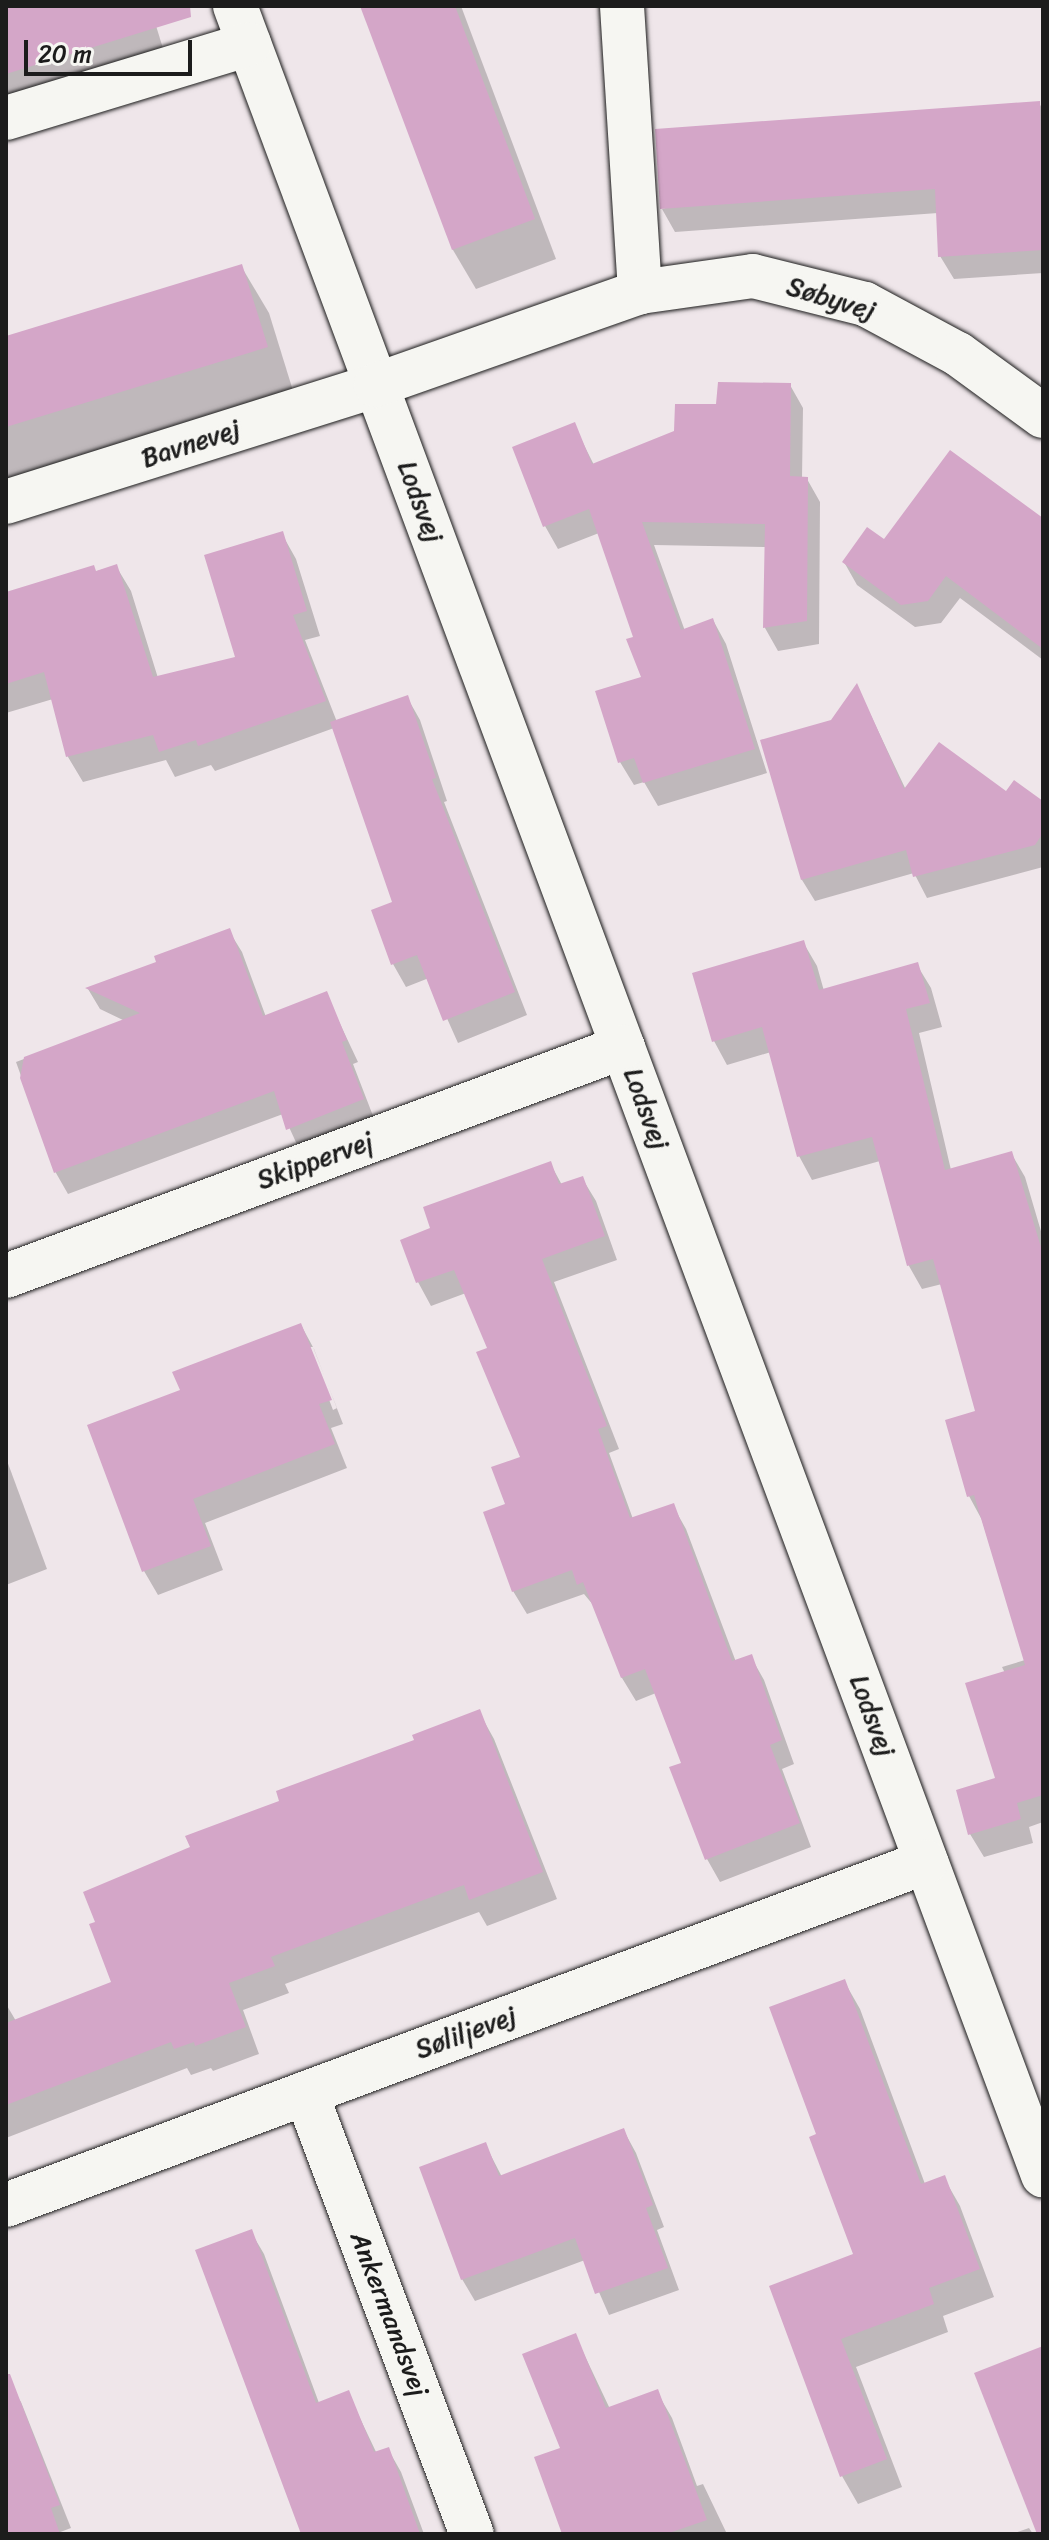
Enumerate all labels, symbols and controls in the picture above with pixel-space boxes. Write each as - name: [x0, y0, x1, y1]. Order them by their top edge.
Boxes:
- scale bar: [28, 24, 196, 74]
- text: 20 m: [38, 33, 92, 75]
- street label: Søbyvej: [783, 271, 879, 327]
- street label: Bavnevej: [138, 413, 244, 475]
- street label: Lodsvej: [391, 457, 449, 547]
- street label: Lodsvej: [617, 1064, 675, 1154]
- street label: Skippervej: [253, 1126, 377, 1196]
- street label: Lodsvej: [843, 1671, 901, 1761]
- street label: Søliljevej: [411, 2000, 521, 2066]
- street label: Ankermandsvej: [343, 2227, 435, 2401]

